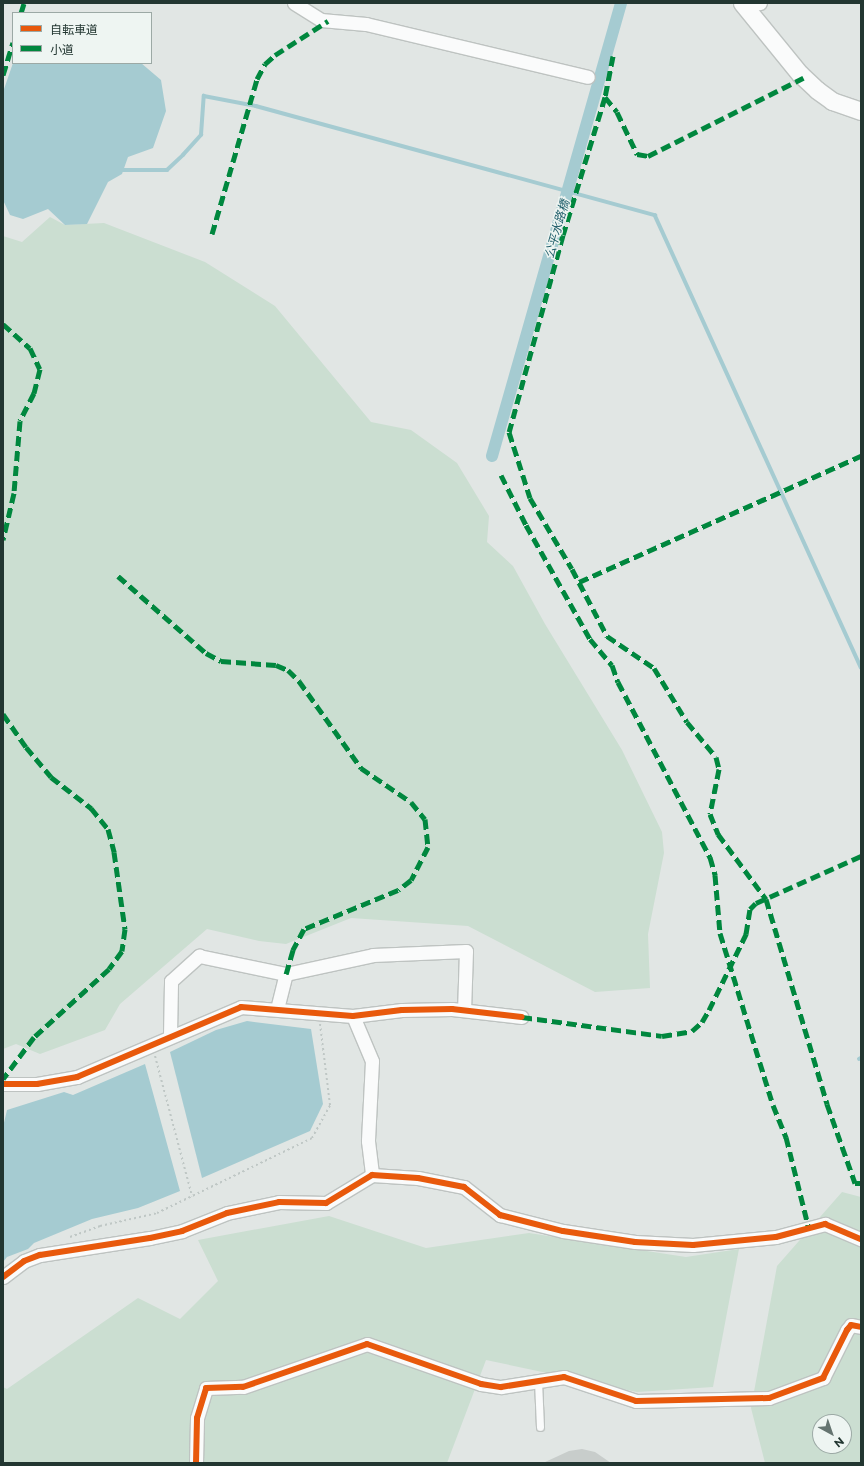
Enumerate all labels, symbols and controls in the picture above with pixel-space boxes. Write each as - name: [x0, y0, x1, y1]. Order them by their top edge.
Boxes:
- legend: [12, 12, 152, 64]
- text: 自転車道: [50, 22, 98, 37]
- text: 小道: [50, 42, 74, 57]
- water label: 公平水路橋: [542, 198, 572, 260]
- north arrow: [812, 1414, 852, 1454]
- text: N: [831, 1434, 847, 1451]

